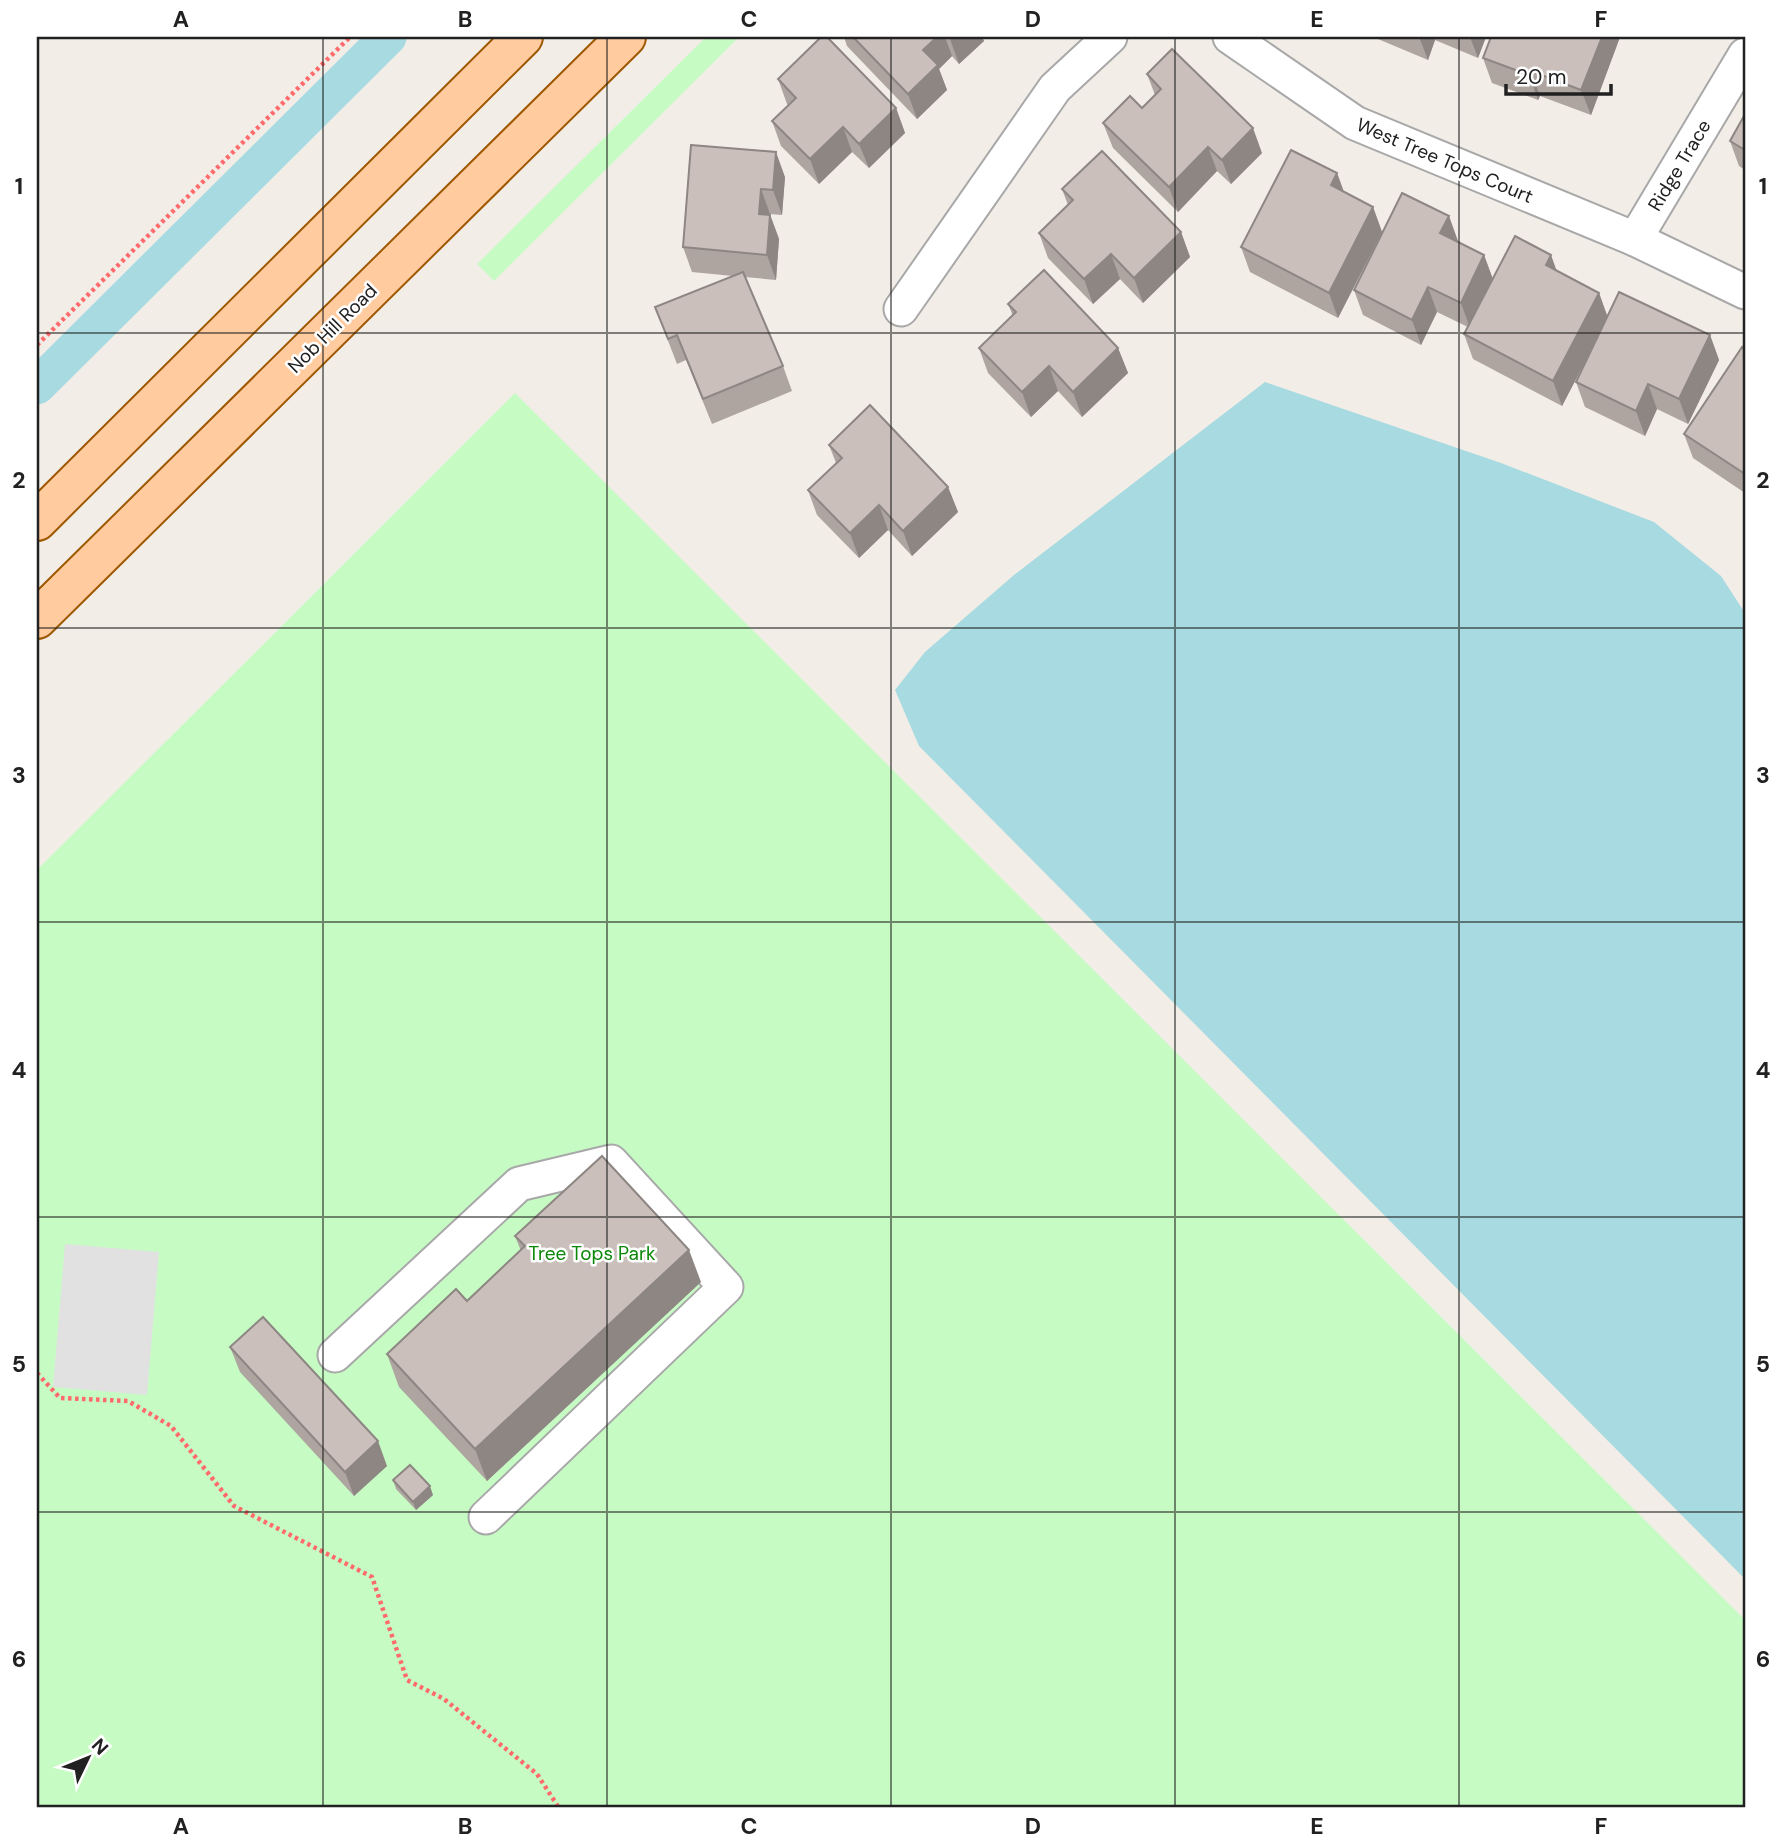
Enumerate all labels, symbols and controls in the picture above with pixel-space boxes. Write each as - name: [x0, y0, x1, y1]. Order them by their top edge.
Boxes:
- text: A: [173, 4, 189, 34]
- text: B: [458, 4, 472, 34]
- text: C: [741, 4, 757, 34]
- text: D: [1025, 4, 1041, 34]
- text: E: [1310, 4, 1324, 34]
- text: F: [1595, 4, 1608, 34]
- scale bar: [1506, 52, 1610, 96]
- text: 20 m: [1516, 63, 1567, 91]
- street label: West Tree Tops Court: [1353, 112, 1537, 209]
- street label: Ridge Trace: [1642, 115, 1717, 216]
- text: 1: [15, 171, 23, 201]
- text: 1: [1759, 171, 1767, 201]
- street label: Nob Hill Road: [282, 278, 382, 378]
- text: 2: [12, 465, 26, 495]
- text: 2: [1756, 465, 1770, 495]
- text: 3: [12, 760, 26, 790]
- text: 3: [1756, 760, 1770, 790]
- text: 4: [12, 1055, 27, 1085]
- text: 4: [1756, 1055, 1771, 1085]
- park label: Tree Tops Park: [528, 1241, 656, 1266]
- text: 5: [12, 1349, 26, 1379]
- text: 5: [1756, 1349, 1770, 1379]
- text: 6: [12, 1644, 26, 1674]
- text: 6: [1756, 1644, 1770, 1674]
- north arrow: [52, 1722, 122, 1792]
- text: N: [86, 1733, 114, 1760]
- text: A: [173, 1811, 189, 1841]
- text: B: [458, 1811, 472, 1841]
- text: C: [741, 1811, 757, 1841]
- text: D: [1025, 1811, 1041, 1841]
- text: E: [1310, 1811, 1324, 1841]
- text: F: [1595, 1811, 1608, 1841]

